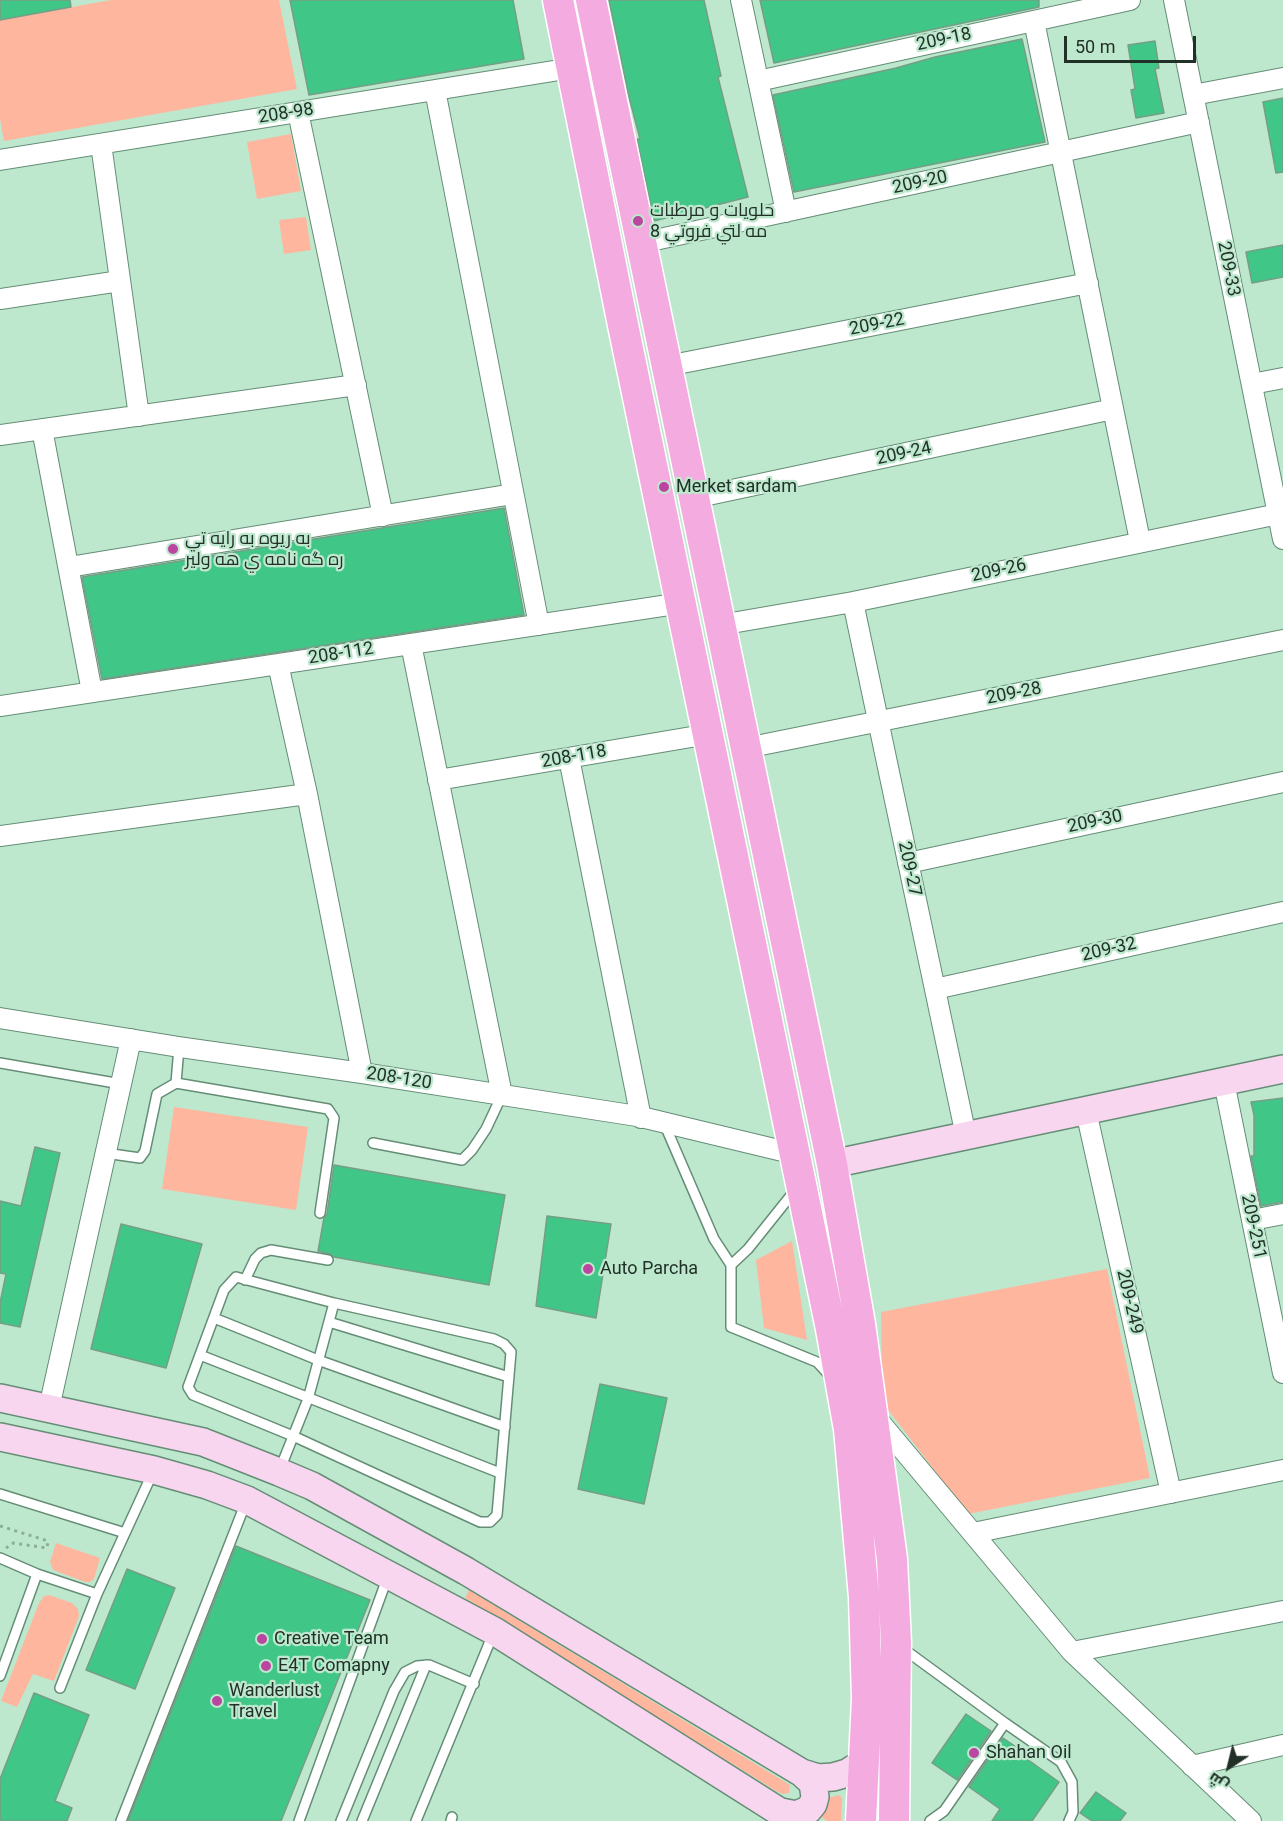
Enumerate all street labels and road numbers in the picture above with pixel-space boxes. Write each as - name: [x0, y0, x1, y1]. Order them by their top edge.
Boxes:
- street label: 209-18: [915, 24, 973, 56]
- street label: 208-98: [257, 99, 315, 129]
- street label: 209-20: [891, 167, 949, 199]
- street label: 209-33: [1212, 240, 1244, 298]
- street label: 209-22: [848, 309, 906, 341]
- street label: 209-24: [875, 438, 933, 470]
- street label: 209-26: [970, 555, 1028, 587]
- street label: 208-112: [307, 638, 375, 670]
- street label: 209-28: [985, 678, 1043, 710]
- street label: 208-118: [540, 741, 608, 773]
- street label: 209-30: [1066, 806, 1124, 838]
- street label: 209-27: [893, 840, 925, 898]
- street label: 209-32: [1080, 933, 1138, 967]
- street label: 208-120: [365, 1063, 433, 1095]
- street label: 209-251: [1236, 1193, 1270, 1261]
- street label: 209-249: [1111, 1268, 1147, 1336]

